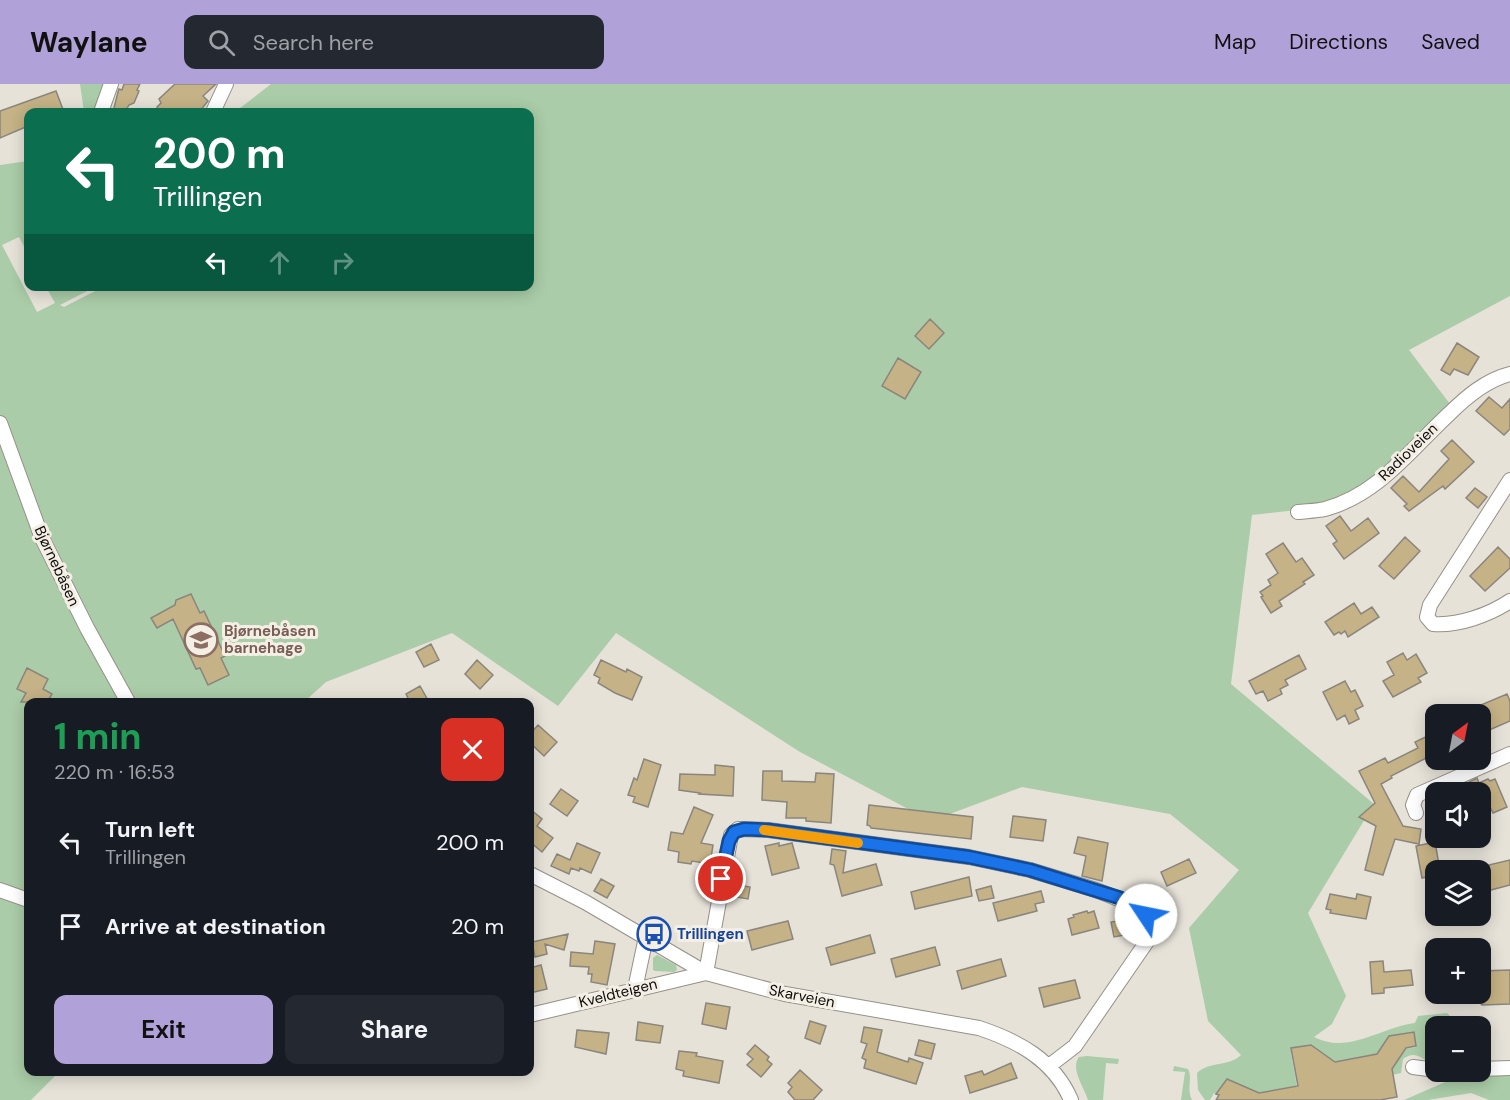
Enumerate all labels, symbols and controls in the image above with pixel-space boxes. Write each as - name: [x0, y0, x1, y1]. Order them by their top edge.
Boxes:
- search box: [184, 15, 604, 69]
- text: Waylane: [30, 24, 148, 61]
- icon: search: [205, 26, 238, 59]
- text: Search here: [253, 28, 374, 57]
- text: Map: [1214, 28, 1256, 56]
- text: Directions: [1289, 28, 1388, 56]
- text: Saved: [1421, 28, 1480, 56]
- text: 200 m: [153, 126, 286, 181]
- icon: left: [54, 132, 132, 210]
- text: Trillingen: [153, 179, 262, 214]
- icon: left: [200, 246, 233, 279]
- icon: ahead: [263, 246, 296, 279]
- icon: right: [326, 246, 359, 279]
- street label: Radioveien: [1374, 419, 1442, 485]
- street label: Bjørnebåsen: [30, 523, 84, 609]
- place label: Bjørnebåsen barnehage: [224, 621, 316, 658]
- school or university icon: Bjørnebåsen barnehage: [183, 622, 219, 658]
- north arrow: [1425, 704, 1491, 770]
- map controls: [1425, 704, 1491, 1082]
- text: 1 min: [54, 713, 142, 760]
- button: close: [441, 718, 504, 781]
- text: 220 m · 16:53: [54, 759, 175, 785]
- button: sound: [1425, 782, 1491, 848]
- text: Turn left: [105, 815, 195, 844]
- icon: left: [54, 826, 87, 859]
- text: 200 m: [436, 828, 504, 857]
- text: Trillingen: [105, 844, 186, 870]
- pin: [695, 853, 746, 904]
- button: layers: [1425, 860, 1491, 926]
- icon: arrive: [704, 862, 737, 895]
- position arrow: [1114, 883, 1178, 947]
- icon: arrive: [54, 910, 87, 943]
- text: Arrive at destination: [105, 912, 326, 941]
- text: 20 m: [451, 912, 504, 941]
- bus stop icon: Trillingen: [636, 916, 672, 952]
- place label: Trillingen: [677, 924, 744, 944]
- button: +: [1425, 938, 1491, 1004]
- street label: Kveldteigen: [577, 974, 659, 1012]
- street label: Skarveien: [767, 980, 837, 1012]
- button: Exit: [54, 995, 273, 1064]
- button: Share: [285, 995, 504, 1064]
- button: −: [1425, 1016, 1491, 1082]

